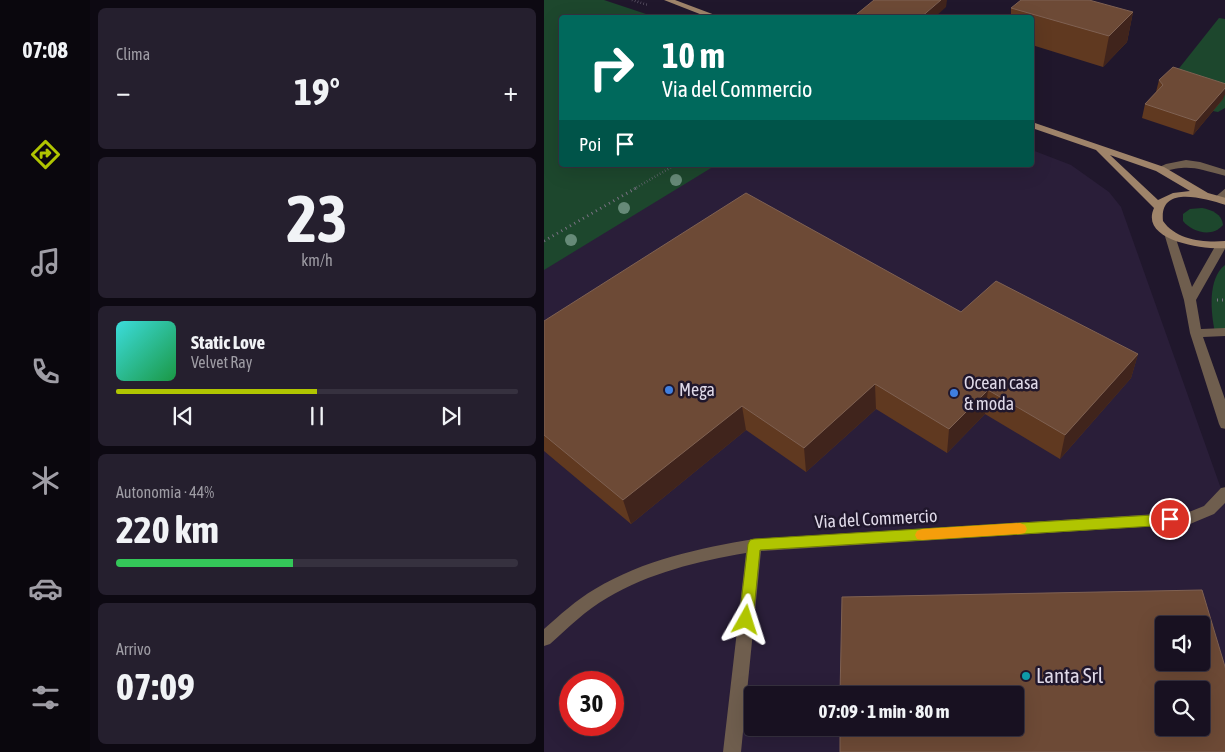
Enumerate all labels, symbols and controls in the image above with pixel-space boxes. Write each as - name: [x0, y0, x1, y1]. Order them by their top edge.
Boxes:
- icon: right: [579, 35, 644, 100]
- text: 10 m: [662, 35, 725, 75]
- text: 07:08: [22, 37, 68, 63]
- text: Clima: [116, 45, 150, 63]
- text: 19°: [294, 70, 340, 113]
- text: −: [116, 75, 131, 107]
- text: +: [503, 75, 518, 107]
- text: Via del Commercio: [662, 76, 812, 102]
- icon: arrive: [611, 130, 639, 158]
- text: Poi: [579, 133, 601, 155]
- icon: directions: [28, 137, 63, 172]
- text: 23: [286, 181, 348, 256]
- icon: music: [28, 245, 63, 280]
- text: km/h: [301, 251, 333, 269]
- text: Static Love: [191, 331, 265, 353]
- text: Velvet Ray: [191, 353, 252, 371]
- icon: phone: [28, 354, 63, 389]
- place label: Ocean casa & moda: [964, 372, 1039, 414]
- place label: Mega: [679, 379, 715, 400]
- marker: Mega: [663, 384, 675, 396]
- marker: Ocean casa & moda: [948, 387, 960, 399]
- icon: previous: [169, 402, 197, 430]
- icon: pause: [303, 402, 331, 430]
- icon: next: [437, 402, 465, 430]
- icon: climate: [28, 463, 63, 498]
- text: Autonomia · 44%: [116, 483, 214, 501]
- pin: [1149, 498, 1191, 540]
- street label: Via del Commercio: [814, 505, 938, 532]
- icon: arrive: [1156, 505, 1184, 533]
- text: 220 km: [116, 508, 219, 551]
- icon: car: [28, 571, 63, 606]
- position arrow: [719, 593, 771, 645]
- map controls: [1155, 616, 1210, 736]
- button: sound: [1155, 616, 1210, 671]
- text: Arrivo: [116, 640, 151, 658]
- place label: Lanta Srl: [1036, 663, 1104, 687]
- text: 07:09: [116, 665, 195, 708]
- marker: Lanta Srl: [1020, 670, 1032, 682]
- speed limit sign: 30: [559, 671, 624, 736]
- icon: filters: [28, 680, 63, 715]
- button: search: [1155, 681, 1210, 736]
- text: 07:09 · 1 min · 80 m: [819, 700, 949, 722]

